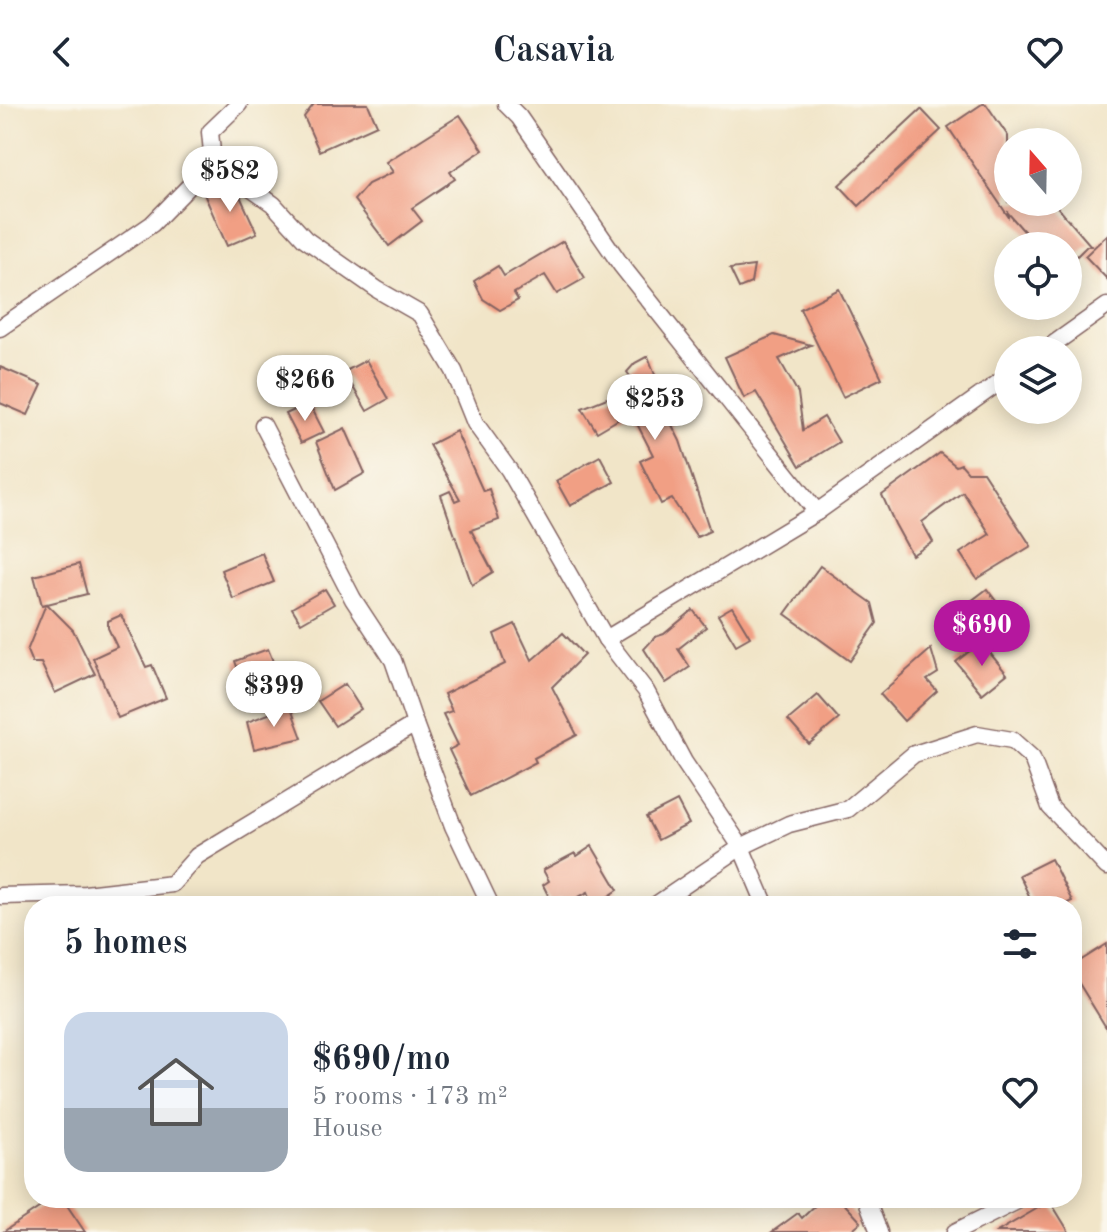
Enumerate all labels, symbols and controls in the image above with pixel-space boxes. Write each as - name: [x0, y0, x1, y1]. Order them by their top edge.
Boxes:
- icon: back: [40, 30, 84, 74]
- icon: heart: [1023, 30, 1067, 74]
- text: Casavia: [492, 34, 615, 70]
- north arrow: [994, 128, 1082, 216]
- map controls: [994, 128, 1082, 424]
- pin: $582: [183, 146, 277, 214]
- text: $582: [200, 159, 260, 185]
- button: locate: [994, 232, 1082, 320]
- button: layers: [994, 336, 1082, 424]
- pin: $266: [258, 355, 352, 423]
- text: $266: [275, 368, 335, 394]
- pin: $253: [608, 374, 702, 442]
- text: $253: [625, 387, 685, 413]
- pin: $690: [935, 600, 1029, 668]
- text: $690: [952, 613, 1012, 639]
- pin: $399: [227, 661, 321, 729]
- text: $399: [244, 674, 304, 700]
- icon: filters: [998, 922, 1042, 966]
- text: 5 homes: [64, 927, 187, 961]
- text: $690/mo: [312, 1043, 451, 1077]
- icon: home: [128, 1044, 224, 1140]
- icon: heart: [998, 1070, 1042, 1114]
- text: 5 rooms · 173 m²: [312, 1084, 508, 1110]
- text: House: [312, 1116, 383, 1142]

